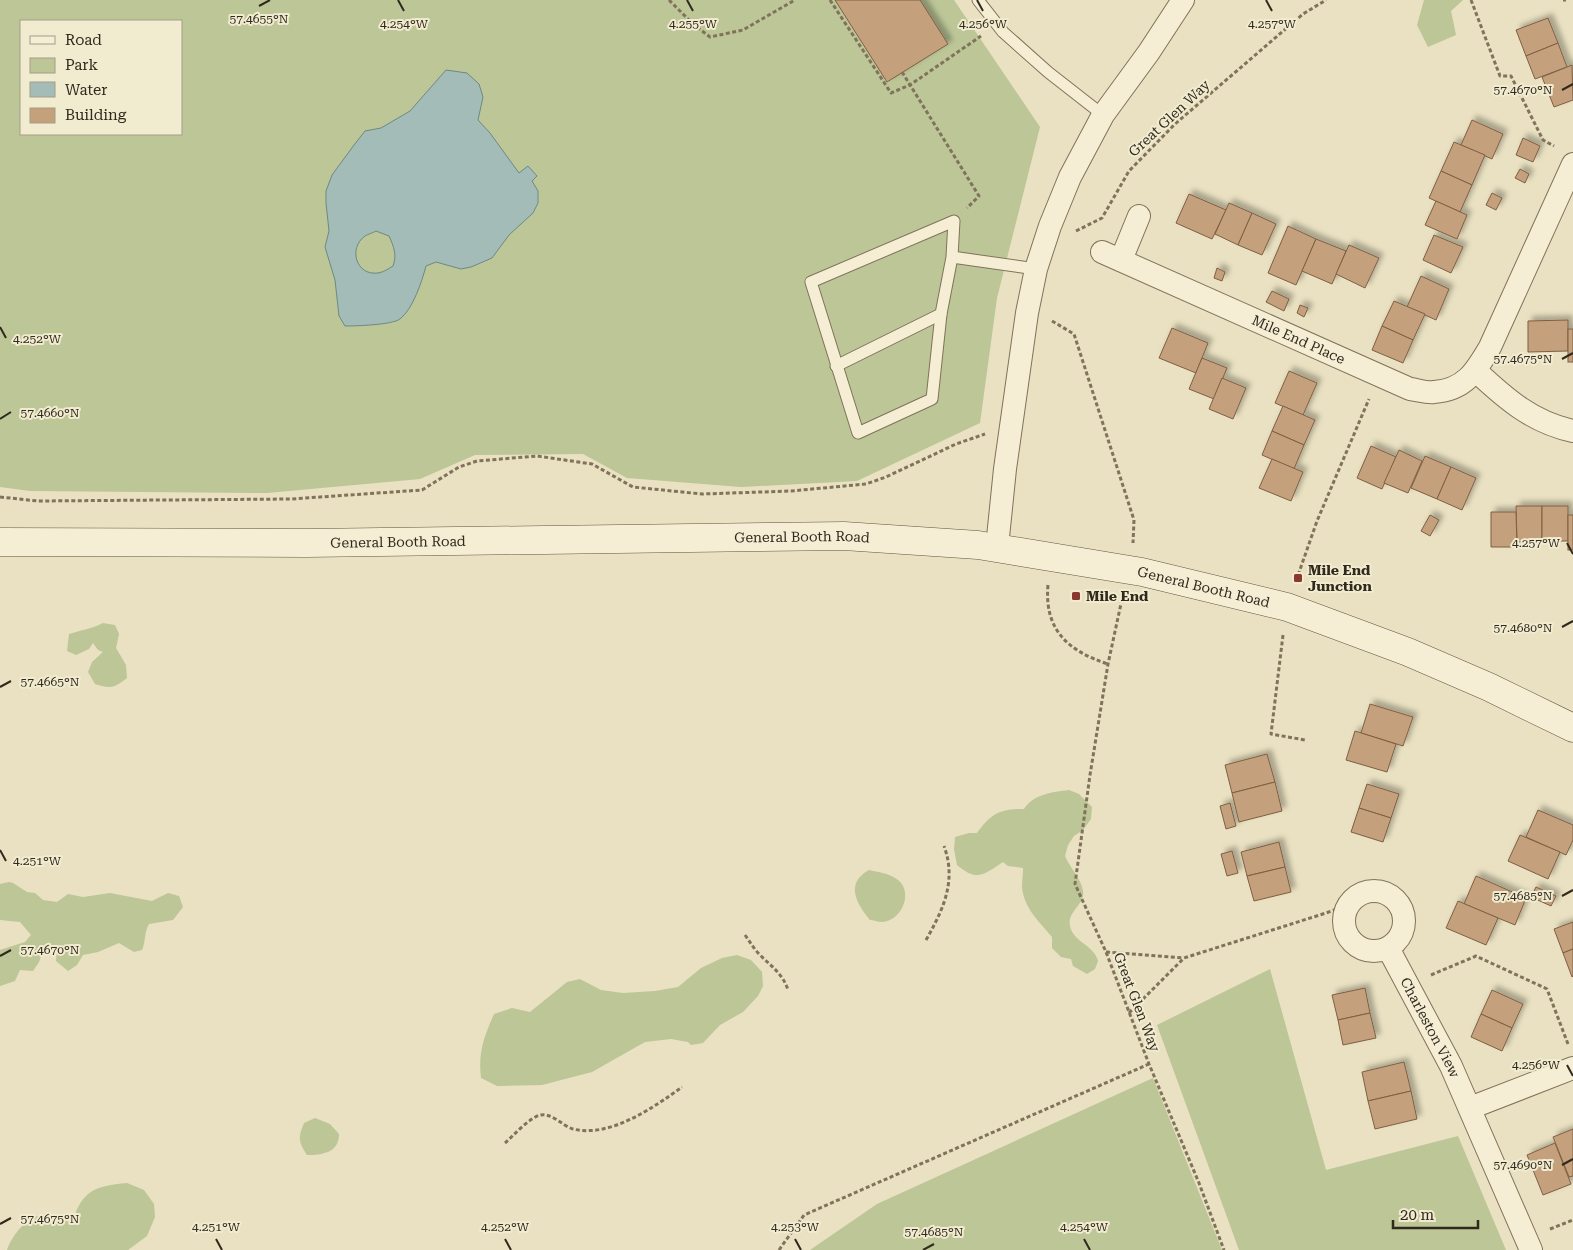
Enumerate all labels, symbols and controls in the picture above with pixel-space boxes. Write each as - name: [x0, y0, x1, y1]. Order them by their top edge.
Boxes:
- text: 57.4655°N: [230, 12, 289, 26]
- text: 4.254°W: [380, 17, 429, 31]
- text: 4.255°W: [669, 17, 718, 31]
- text: 4.256°W: [959, 17, 1008, 31]
- text: 4.257°W: [1248, 17, 1297, 31]
- legend: [20, 20, 182, 135]
- text: Road: [65, 31, 102, 49]
- text: Park: [65, 56, 99, 74]
- street label: Great Glen Way: [1125, 76, 1213, 160]
- text: Water: [65, 81, 107, 99]
- text: 57.4670°N: [1494, 83, 1553, 97]
- text: Building: [65, 106, 127, 124]
- street label: Mile End Place: [1249, 312, 1348, 367]
- text: 4.252°W: [13, 332, 62, 346]
- text: 57.4675°N: [1494, 352, 1553, 366]
- text: 57.4660°N: [21, 406, 80, 420]
- street label: General Booth Road: [734, 528, 870, 546]
- street label: General Booth Road: [330, 533, 466, 551]
- text: 4.257°W: [1512, 536, 1561, 550]
- place label: Mile End Junction: [1308, 562, 1372, 594]
- street label: General Booth Road: [1136, 563, 1271, 611]
- marker: Mile End Junction: [1292, 572, 1304, 584]
- place label: Mile End: [1086, 588, 1149, 604]
- marker: Mile End: [1070, 590, 1082, 602]
- text: 57.4680°N: [1494, 621, 1553, 635]
- text: 57.4665°N: [21, 675, 80, 689]
- text: 4.251°W: [13, 854, 62, 868]
- text: 57.4685°N: [1494, 889, 1553, 903]
- text: 57.4670°N: [21, 943, 80, 957]
- street label: Great Glen Way: [1111, 950, 1164, 1055]
- street label: Charleston View: [1397, 975, 1463, 1080]
- text: 4.256°W: [1512, 1058, 1561, 1072]
- text: 57.4690°N: [1494, 1158, 1553, 1172]
- scale bar: [1393, 1198, 1478, 1230]
- text: 20 m: [1400, 1206, 1435, 1224]
- text: 57.4675°N: [21, 1212, 80, 1226]
- text: 4.251°W: [192, 1220, 241, 1234]
- text: 4.252°W: [481, 1220, 530, 1234]
- text: 4.253°W: [771, 1220, 820, 1234]
- text: 4.254°W: [1060, 1220, 1109, 1234]
- text: 57.4685°N: [905, 1225, 964, 1239]

